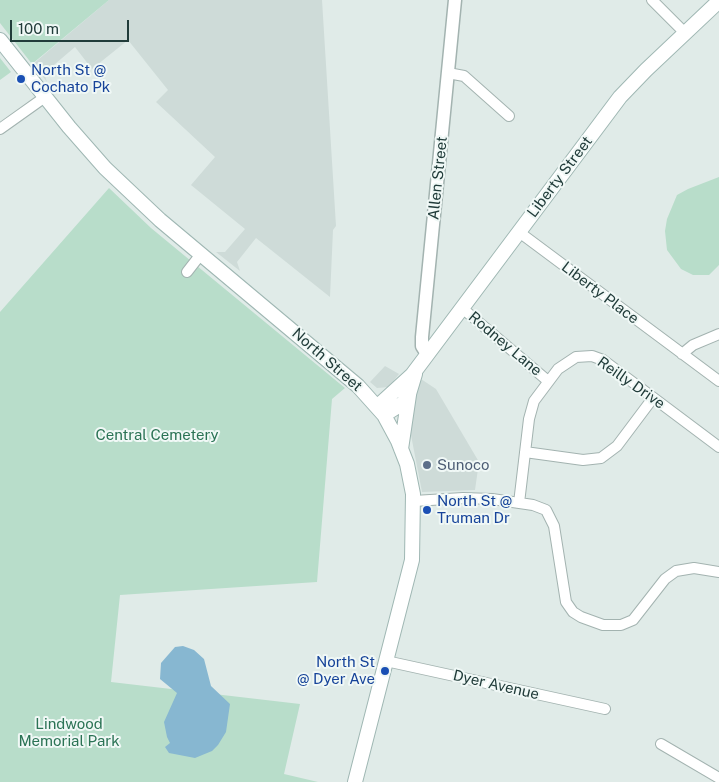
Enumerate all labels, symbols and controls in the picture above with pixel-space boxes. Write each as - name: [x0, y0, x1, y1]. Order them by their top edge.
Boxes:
- scale bar: [12, 10, 131, 42]
- text: 100 m: [18, 20, 59, 37]
- place label: North St @ Cochato Pk: [31, 61, 110, 96]
- marker: North St @ Cochato Pk: [15, 73, 27, 85]
- street label: Liberty Street: [524, 133, 596, 221]
- street label: Allen Street: [425, 135, 451, 221]
- street label: Liberty Place: [558, 258, 642, 328]
- street label: Rodney Lane: [465, 308, 545, 380]
- street label: North Street: [288, 325, 366, 395]
- street label: Reilly Drive: [594, 353, 668, 413]
- park label: Central Cemetery: [95, 426, 219, 444]
- place label: Sunoco: [437, 456, 490, 474]
- marker: Sunoco: [421, 459, 433, 471]
- place label: North St @ Truman Dr: [437, 492, 512, 527]
- marker: North St @ Truman Dr: [421, 504, 433, 516]
- place label: North St @ Dyer Ave: [297, 653, 375, 688]
- marker: North St @ Dyer Ave: [379, 665, 391, 677]
- street label: Dyer Avenue: [451, 666, 541, 704]
- park label: Lindwood Memorial Park: [18, 715, 120, 750]

